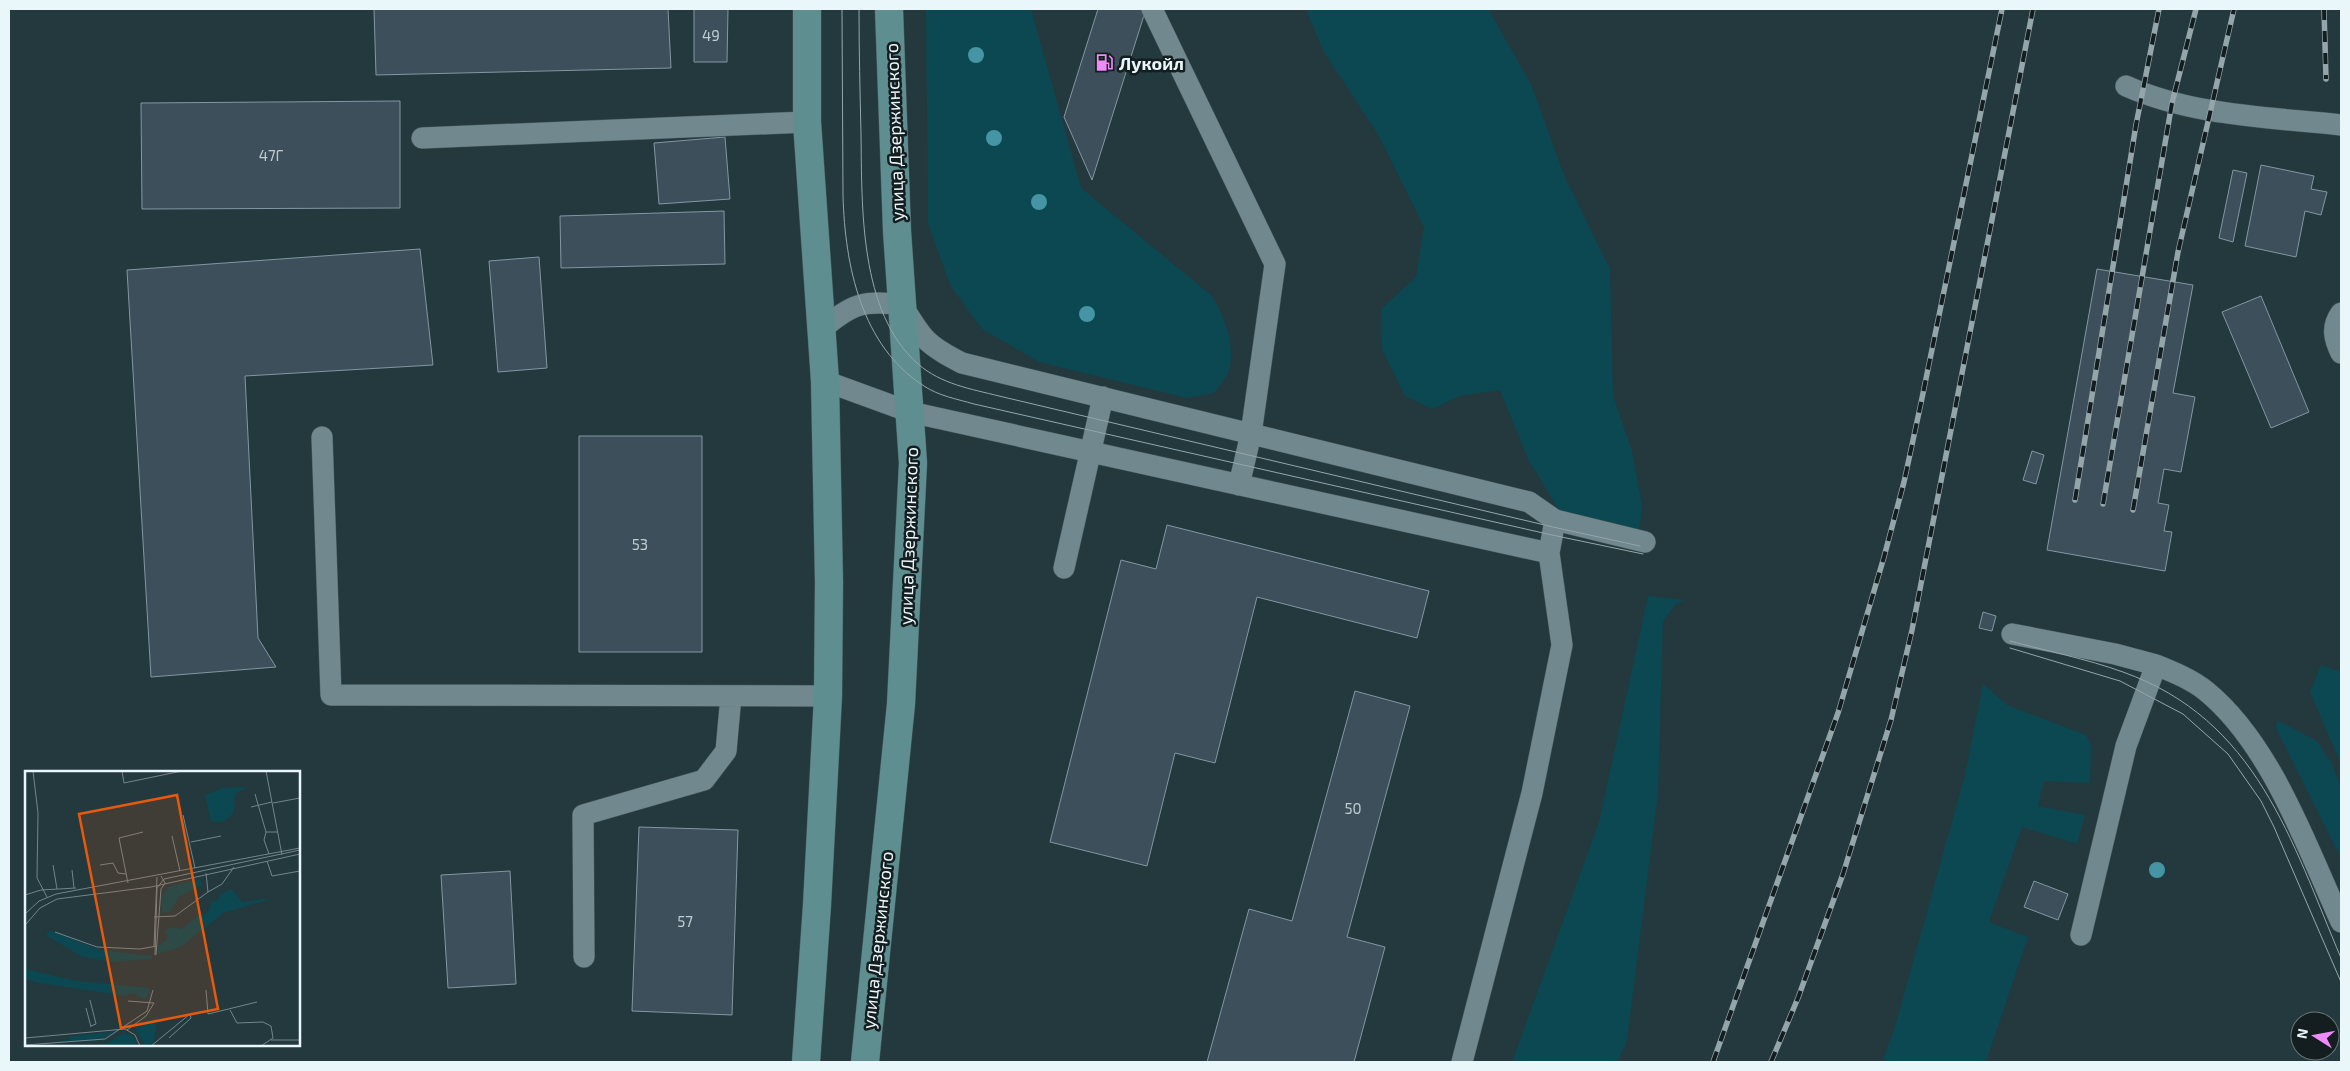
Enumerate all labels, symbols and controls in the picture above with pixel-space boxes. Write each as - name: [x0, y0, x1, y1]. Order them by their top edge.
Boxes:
- house number: 49: [702, 26, 720, 44]
- street label: улица Дзержинского: [880, 43, 908, 221]
- place label: Лукойл: [1119, 52, 1184, 74]
- fuel station icon: Лукойл: [1095, 53, 1115, 73]
- house number: 47Г: [259, 146, 284, 164]
- street label: улица Дзержинского: [894, 447, 922, 625]
- house number: 53: [632, 535, 648, 553]
- inset map: [25, 771, 300, 1046]
- house number: 50: [1344, 799, 1362, 817]
- street label: улица Дзержинского: [857, 850, 897, 1030]
- house number: 57: [677, 912, 693, 930]
- north arrow: [2290, 1011, 2340, 1061]
- text: N: [2292, 1027, 2311, 1040]

